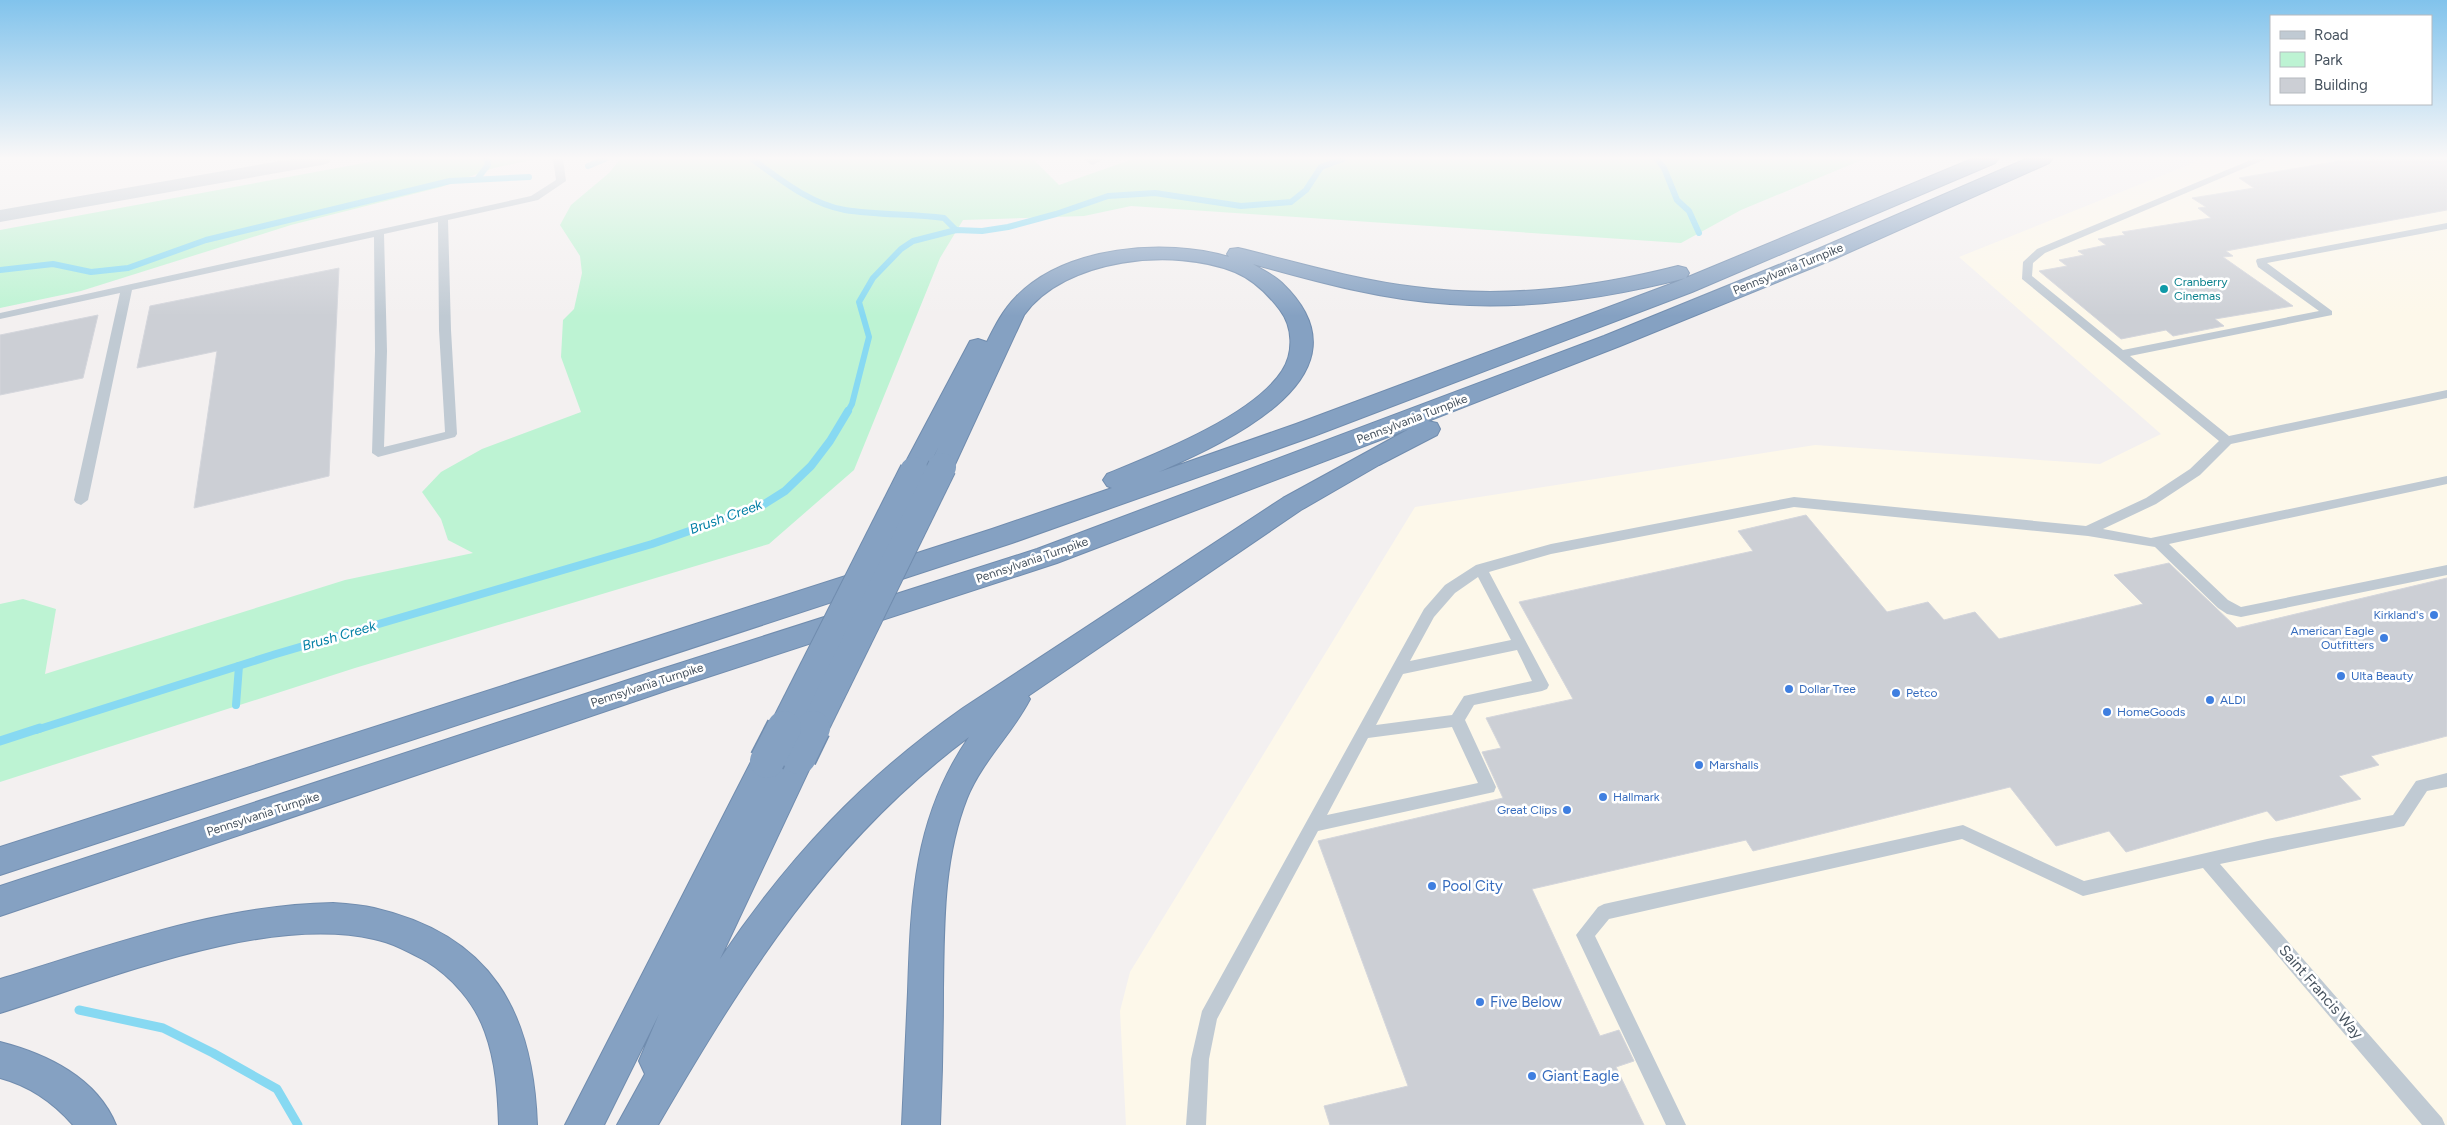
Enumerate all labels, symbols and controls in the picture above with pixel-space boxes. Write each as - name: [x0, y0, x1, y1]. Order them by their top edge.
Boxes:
- legend: [2270, 15, 2432, 105]
- text: Road: [2314, 26, 2349, 44]
- text: Park: [2314, 51, 2343, 69]
- text: Building: [2314, 76, 2368, 94]
- street label: Pennsylvania Turnpike: [1731, 240, 1846, 298]
- place label: Cranberry Cinemas: [2174, 275, 2228, 303]
- marker: Cranberry Cinemas: [2158, 283, 2170, 295]
- street label: Pennsylvania Turnpike: [1355, 391, 1470, 447]
- water label: Brush Creek: [687, 496, 766, 538]
- street label: Pennsylvania Turnpike: [974, 534, 1090, 586]
- place label: Kirkland's: [2374, 608, 2424, 622]
- marker: Kirkland's: [2428, 609, 2440, 621]
- water label: Brush Creek: [300, 617, 379, 655]
- place label: American Eagle Outfitters: [2291, 624, 2374, 652]
- marker: American Eagle Outfitters: [2378, 632, 2390, 644]
- street label: Pennsylvania Turnpike: [589, 660, 706, 710]
- place label: Ulta Beauty: [2351, 669, 2414, 683]
- marker: Ulta Beauty: [2335, 670, 2347, 682]
- place label: Dollar Tree: [1799, 682, 1856, 696]
- marker: Dollar Tree: [1783, 683, 1795, 695]
- place label: Petco: [1906, 686, 1937, 700]
- marker: Petco: [1890, 687, 1902, 699]
- place label: ALDI: [2220, 693, 2246, 707]
- marker: ALDI: [2204, 694, 2216, 706]
- place label: HomeGoods: [2117, 705, 2186, 719]
- marker: HomeGoods: [2101, 706, 2113, 718]
- place label: Marshalls: [1709, 758, 1759, 772]
- marker: Marshalls: [1693, 759, 1705, 771]
- street label: Pennsylvania Turnpike: [205, 789, 322, 839]
- place label: Hallmark: [1613, 790, 1660, 804]
- marker: Hallmark: [1597, 791, 1609, 803]
- place label: Great Clips: [1497, 803, 1557, 817]
- marker: Great Clips: [1561, 804, 1573, 816]
- place label: Pool City: [1442, 877, 1503, 895]
- marker: Pool City: [1426, 880, 1438, 892]
- street label: Saint Francis Way: [2275, 941, 2367, 1043]
- place label: Five Below: [1490, 993, 1562, 1011]
- marker: Five Below: [1474, 996, 1486, 1008]
- place label: Giant Eagle: [1542, 1067, 1619, 1085]
- marker: Giant Eagle: [1526, 1070, 1538, 1082]

